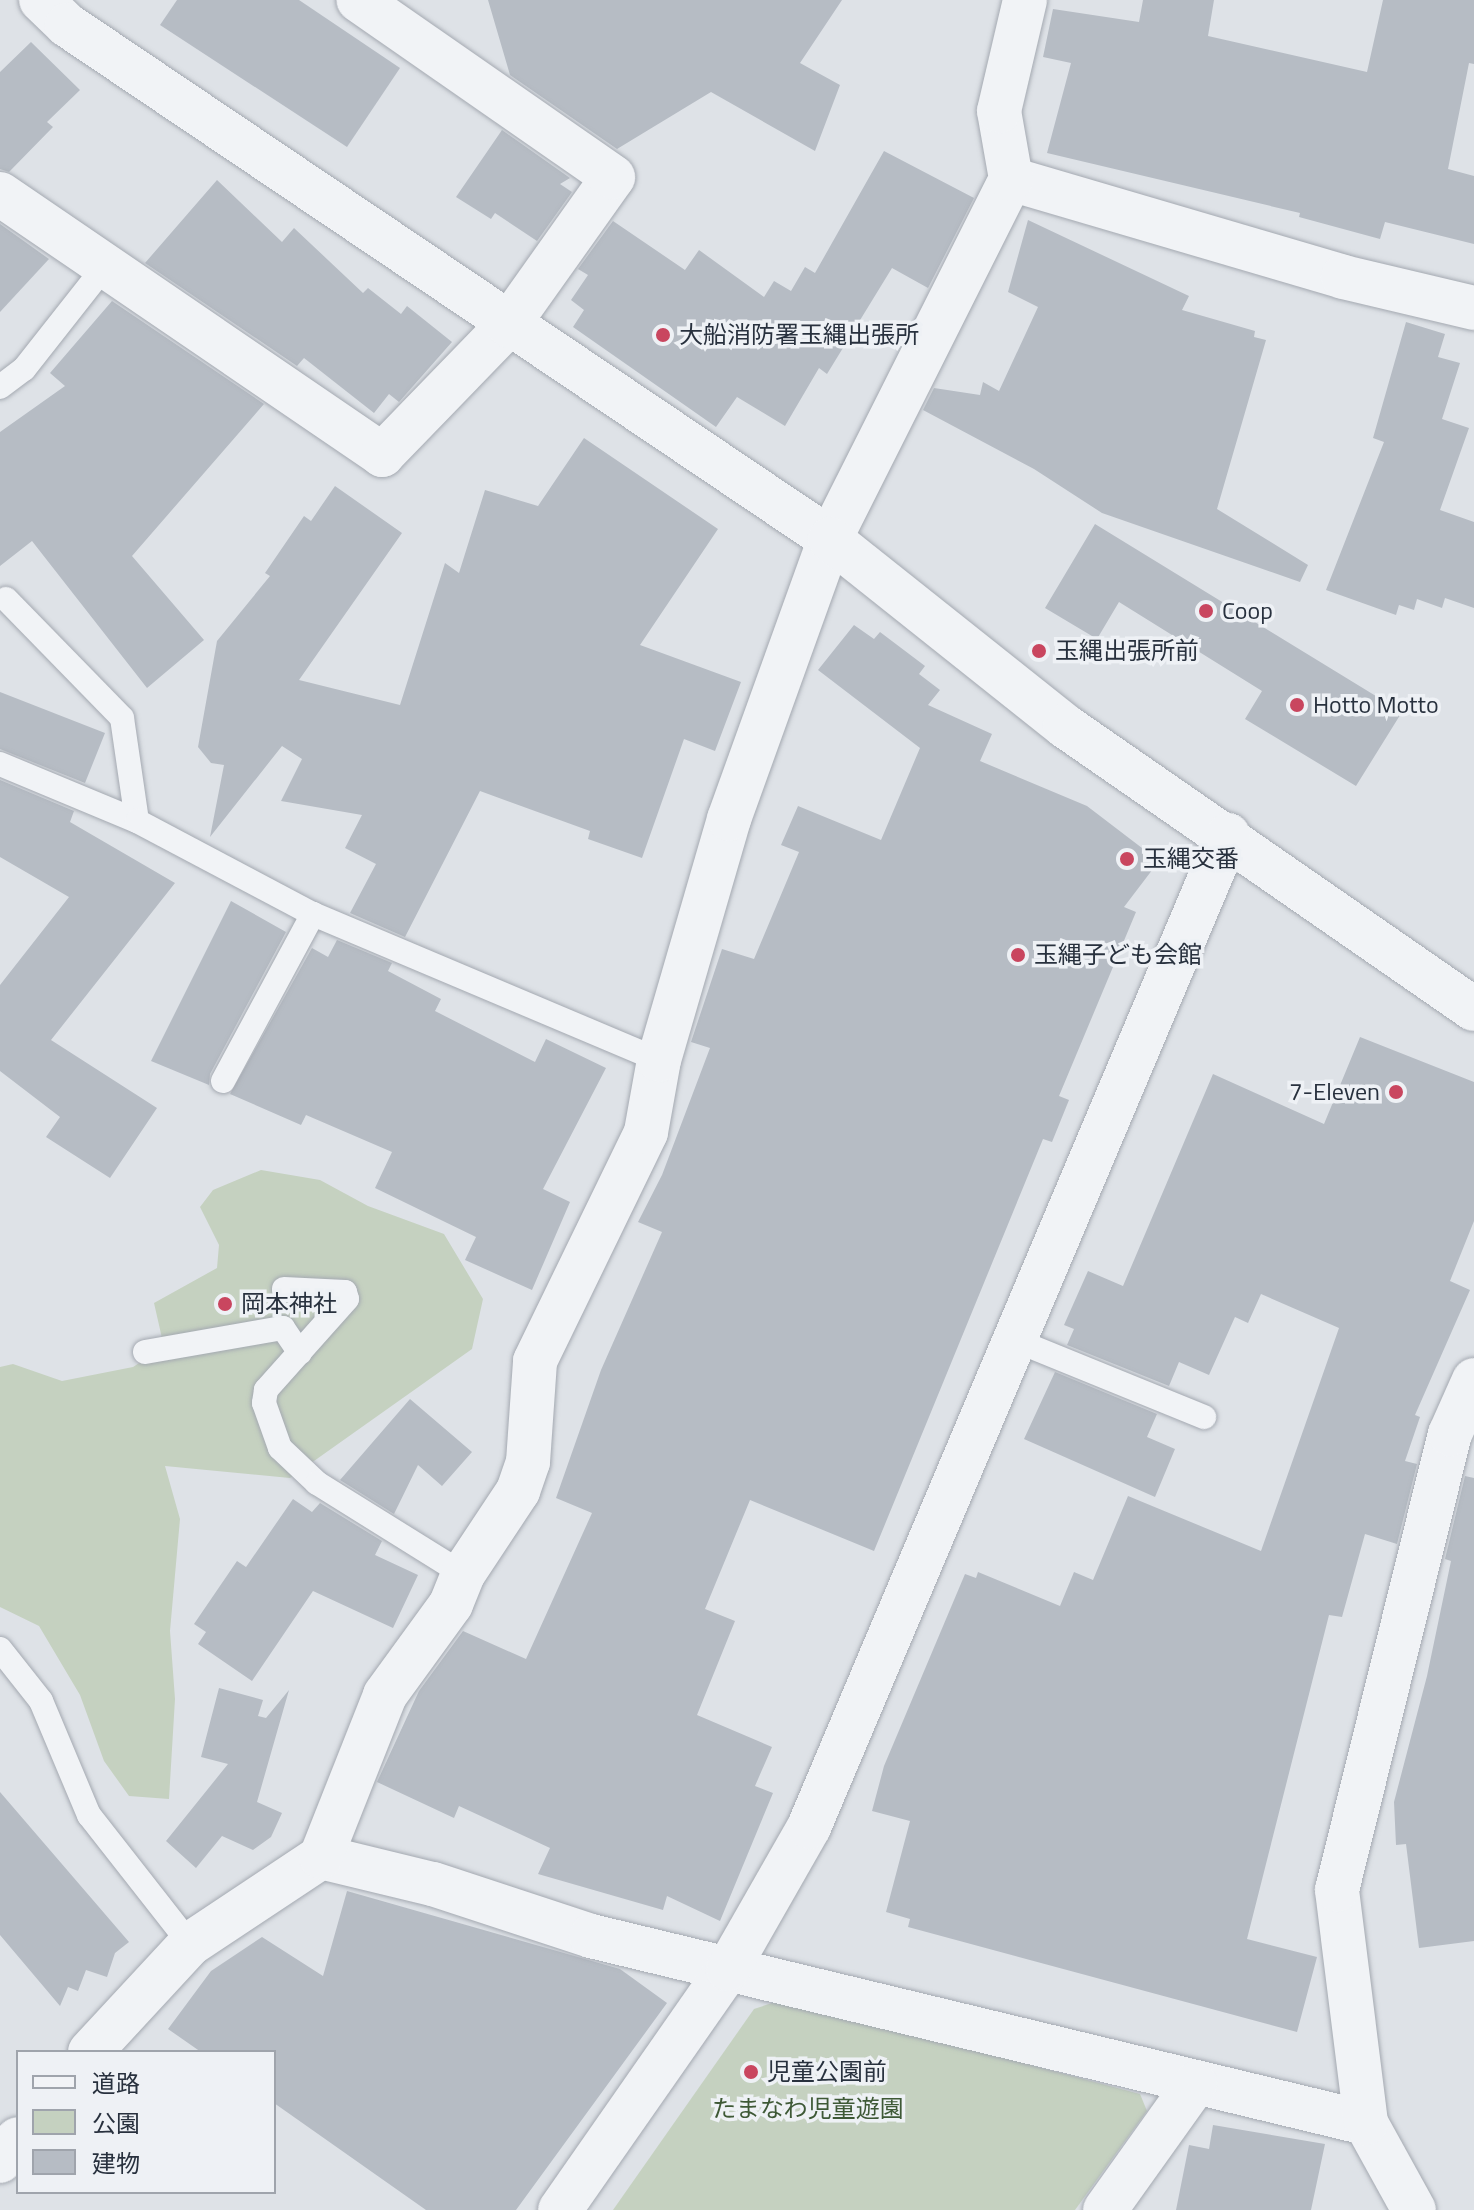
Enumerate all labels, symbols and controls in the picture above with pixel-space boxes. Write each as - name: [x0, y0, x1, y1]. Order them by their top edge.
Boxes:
- place label: 大船消防署玉縄出張所: [679, 321, 919, 349]
- marker: 大船消防署玉縄出張所: [654, 326, 672, 344]
- place label: Coop: [1222, 597, 1273, 625]
- marker: Coop: [1197, 602, 1215, 620]
- place label: 玉縄出張所前: [1055, 637, 1199, 665]
- marker: 玉縄出張所前: [1030, 642, 1048, 660]
- place label: Hotto Motto: [1313, 691, 1439, 719]
- marker: Hotto Motto: [1288, 696, 1306, 714]
- place label: 玉縄交番: [1143, 845, 1239, 873]
- marker: 玉縄交番: [1118, 850, 1136, 868]
- place label: 玉縄子ども会館: [1034, 941, 1202, 969]
- marker: 玉縄子ども会館: [1009, 946, 1027, 964]
- place label: 7-Eleven: [1289, 1078, 1380, 1106]
- marker: 7-Eleven: [1387, 1083, 1405, 1101]
- place label: 岡本神社: [241, 1290, 337, 1318]
- marker: 岡本神社: [216, 1295, 234, 1313]
- legend: [16, 2050, 276, 2194]
- place label: 児童公園前: [767, 2058, 887, 2086]
- marker: 児童公園前: [742, 2063, 760, 2081]
- text: 道路: [92, 2065, 140, 2101]
- park label: たまなわ児童遊園: [712, 2095, 904, 2123]
- text: 公園: [92, 2105, 140, 2141]
- text: 建物: [92, 2145, 140, 2181]

